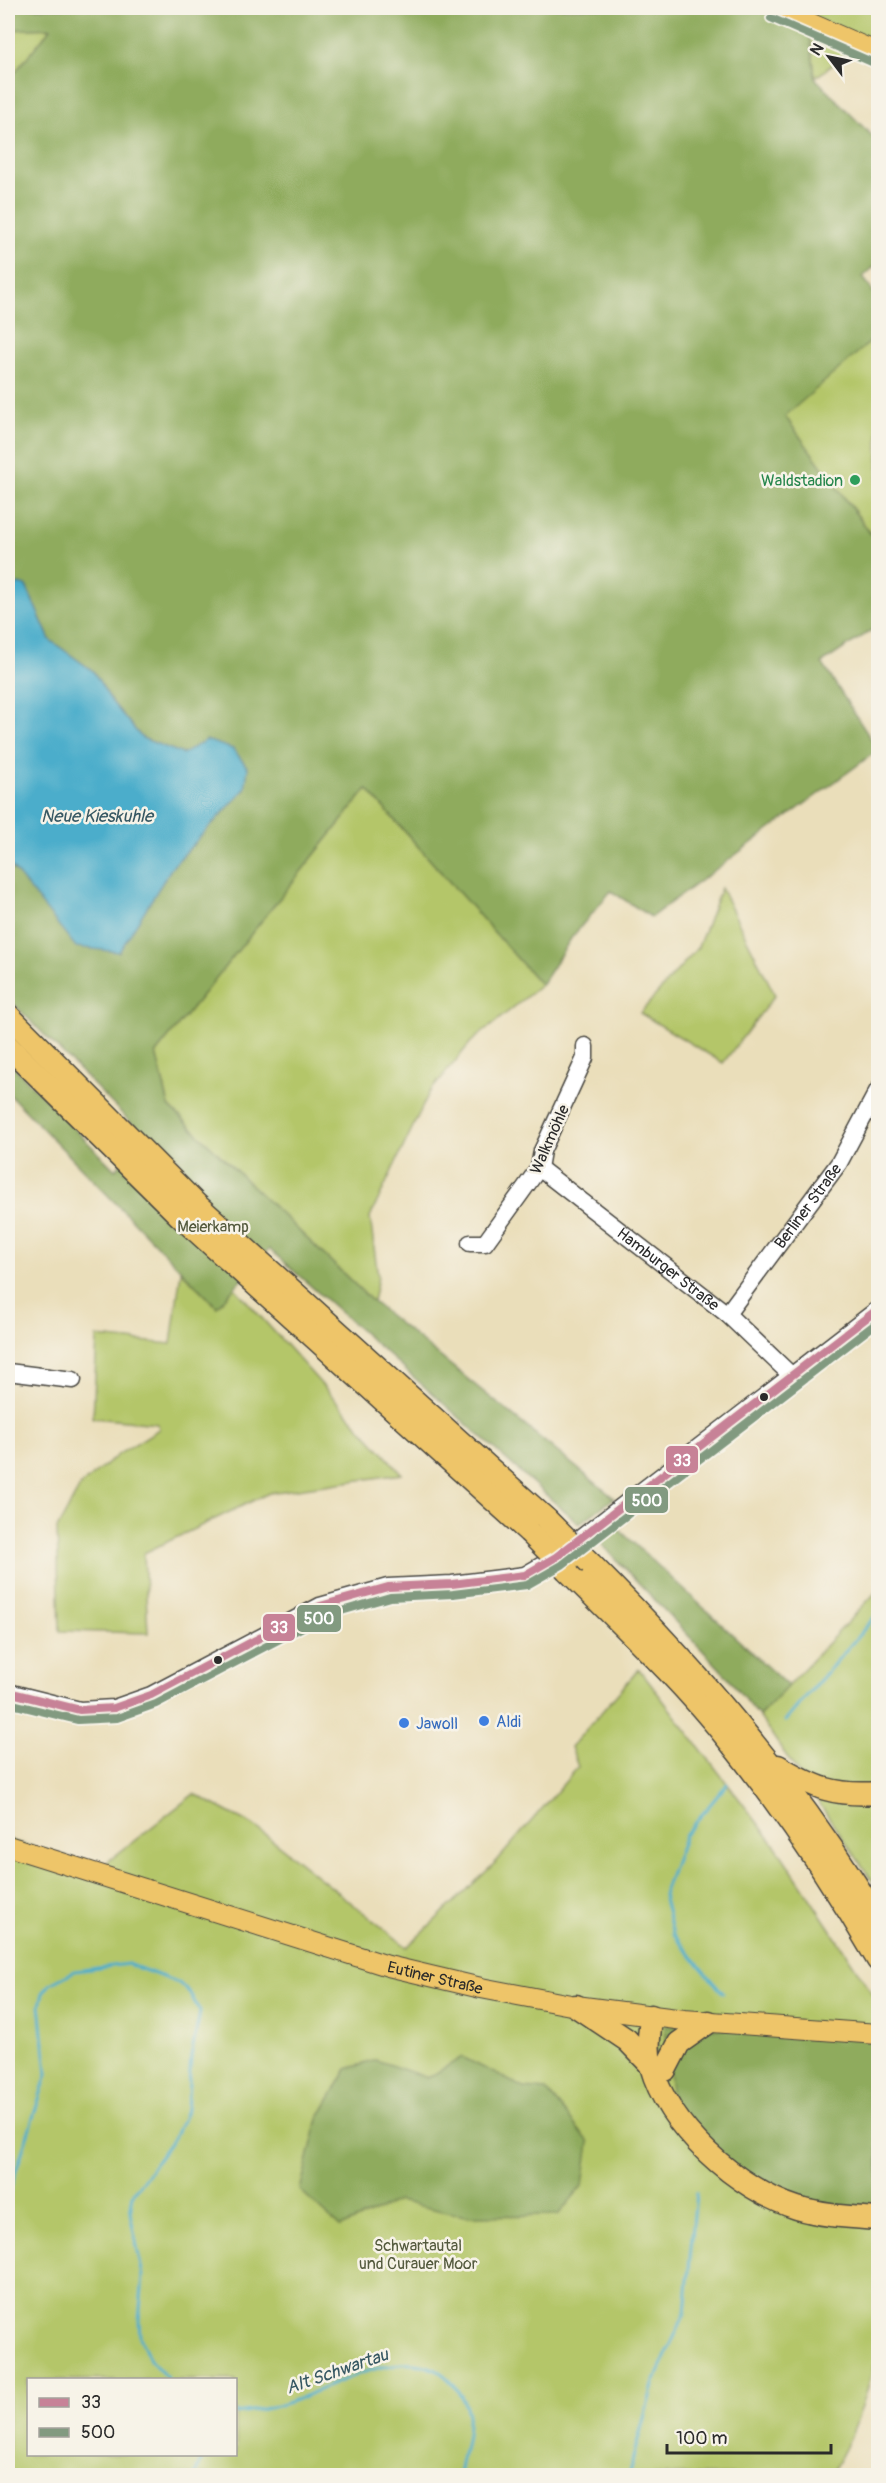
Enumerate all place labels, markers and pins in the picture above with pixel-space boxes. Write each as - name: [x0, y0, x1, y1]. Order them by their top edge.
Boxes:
- place label: Waldstadion: [761, 471, 843, 491]
- marker: Waldstadion: [848, 473, 862, 487]
- unlabelled marker: [758, 1391, 770, 1403]
- unlabelled marker: [212, 1654, 224, 1666]
- place label: Aldi: [496, 1712, 521, 1732]
- place label: Jawoll: [416, 1714, 458, 1734]
- marker: Aldi: [477, 1714, 491, 1728]
- marker: Jawoll: [397, 1716, 411, 1730]

